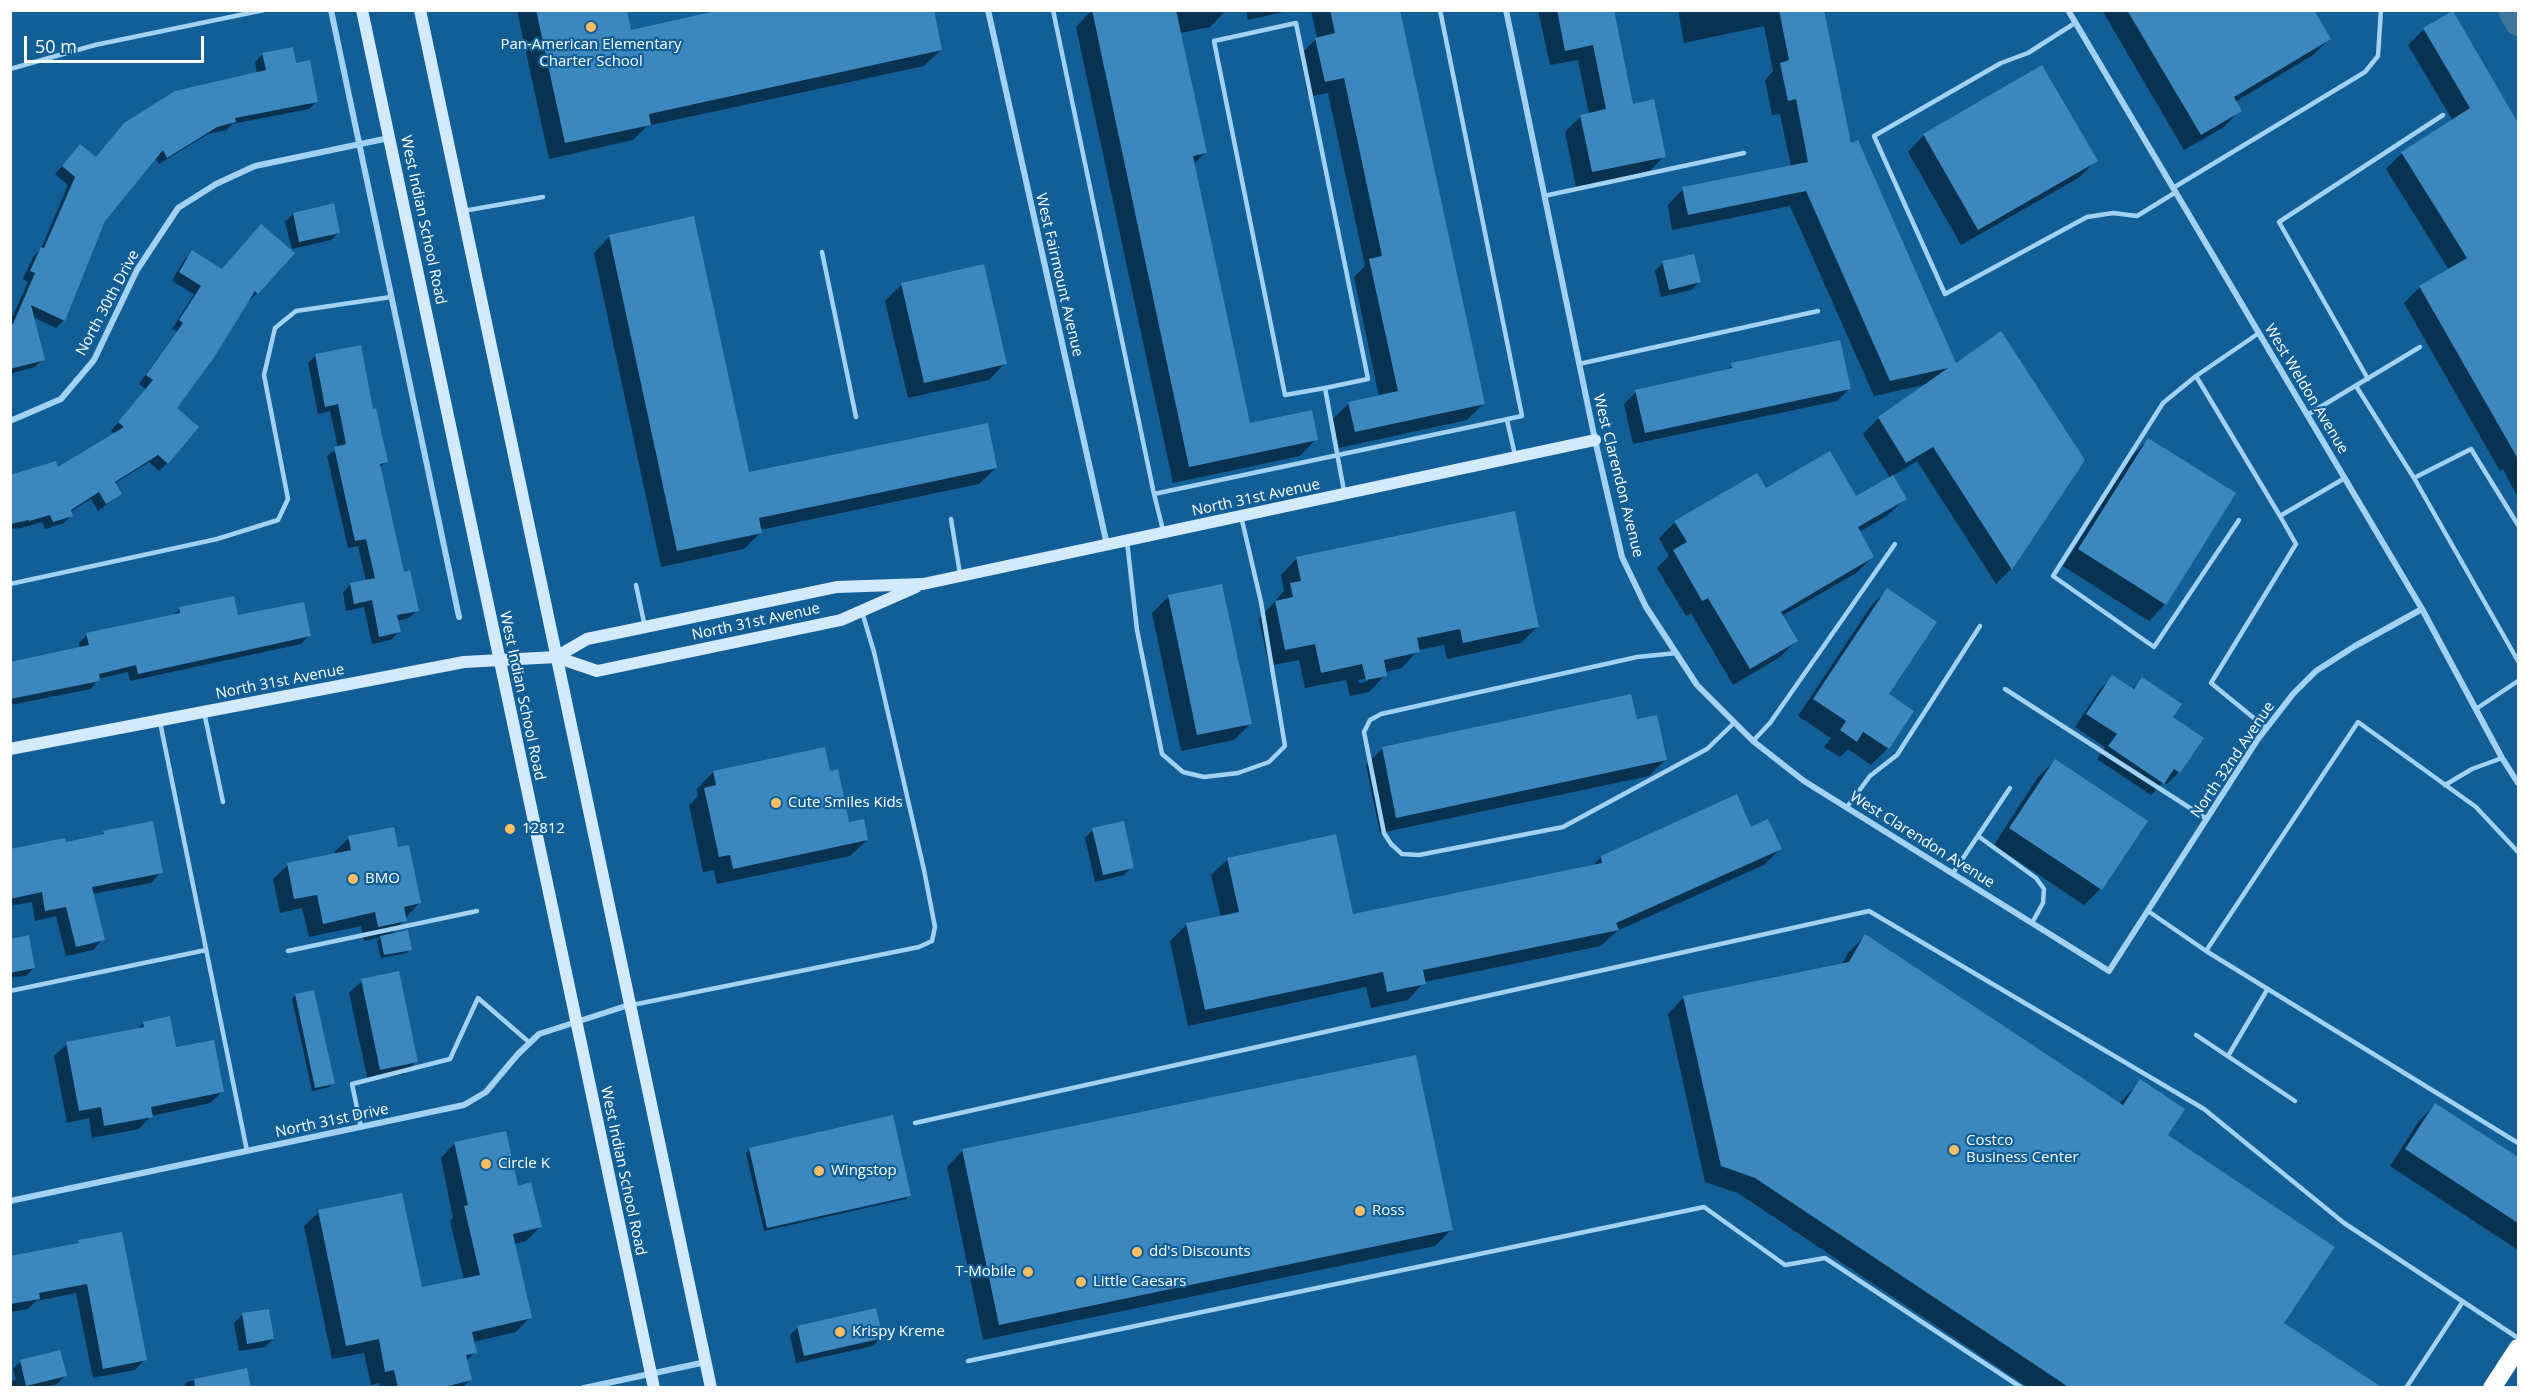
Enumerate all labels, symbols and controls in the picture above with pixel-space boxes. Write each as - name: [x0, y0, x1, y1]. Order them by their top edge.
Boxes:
- marker: Pan-American Elementary Charter School: [584, 20, 598, 34]
- scale bar: [27, 24, 207, 62]
- text: 50 m: [35, 34, 77, 58]
- place label: Pan-American Elementary Charter School: [500, 36, 682, 71]
- street label: West Indian School Road: [396, 134, 450, 306]
- street label: West Fairmount Avenue: [1031, 191, 1087, 359]
- street label: North 30th Drive: [73, 247, 143, 359]
- street label: West Weldon Avenue: [2260, 321, 2352, 457]
- street label: West Clarendon Avenue: [1589, 393, 1647, 559]
- street label: North 31st Avenue: [1190, 476, 1322, 520]
- street label: North 31st Avenue: [690, 600, 822, 644]
- street label: West Indian School Road: [495, 610, 549, 782]
- street label: North 31st Avenue: [214, 661, 346, 703]
- street label: North 32nd Avenue: [2187, 698, 2279, 822]
- street label: West Clarendon Avenue: [1846, 788, 1998, 892]
- place label: Cute Smiles Kids: [788, 794, 903, 812]
- marker: Cute Smiles Kids: [769, 796, 783, 810]
- place label: 12812: [522, 820, 565, 838]
- marker: 12812: [503, 822, 517, 836]
- place label: BMO: [365, 870, 400, 888]
- marker: BMO: [346, 872, 360, 886]
- street label: West Indian School Road: [596, 1085, 650, 1257]
- street label: North 31st Drive: [274, 1100, 390, 1142]
- place label: Costco Business Center: [1966, 1132, 2079, 1167]
- marker: Costco Business Center: [1947, 1143, 1961, 1157]
- place label: Circle K: [498, 1155, 550, 1173]
- marker: Circle K: [479, 1157, 493, 1171]
- place label: Wingstop: [831, 1162, 897, 1180]
- marker: Wingstop: [812, 1164, 826, 1178]
- place label: Ross: [1372, 1202, 1405, 1220]
- marker: Ross: [1353, 1204, 1367, 1218]
- place label: dd's Discounts: [1149, 1243, 1251, 1261]
- marker: dd's Discounts: [1130, 1245, 1144, 1259]
- place label: T-Mobile: [955, 1263, 1016, 1281]
- marker: T-Mobile: [1021, 1265, 1035, 1279]
- place label: Little Caesars: [1093, 1273, 1186, 1291]
- marker: Little Caesars: [1074, 1275, 1088, 1289]
- place label: Krispy Kreme: [852, 1323, 945, 1341]
- marker: Krispy Kreme: [833, 1325, 847, 1339]

